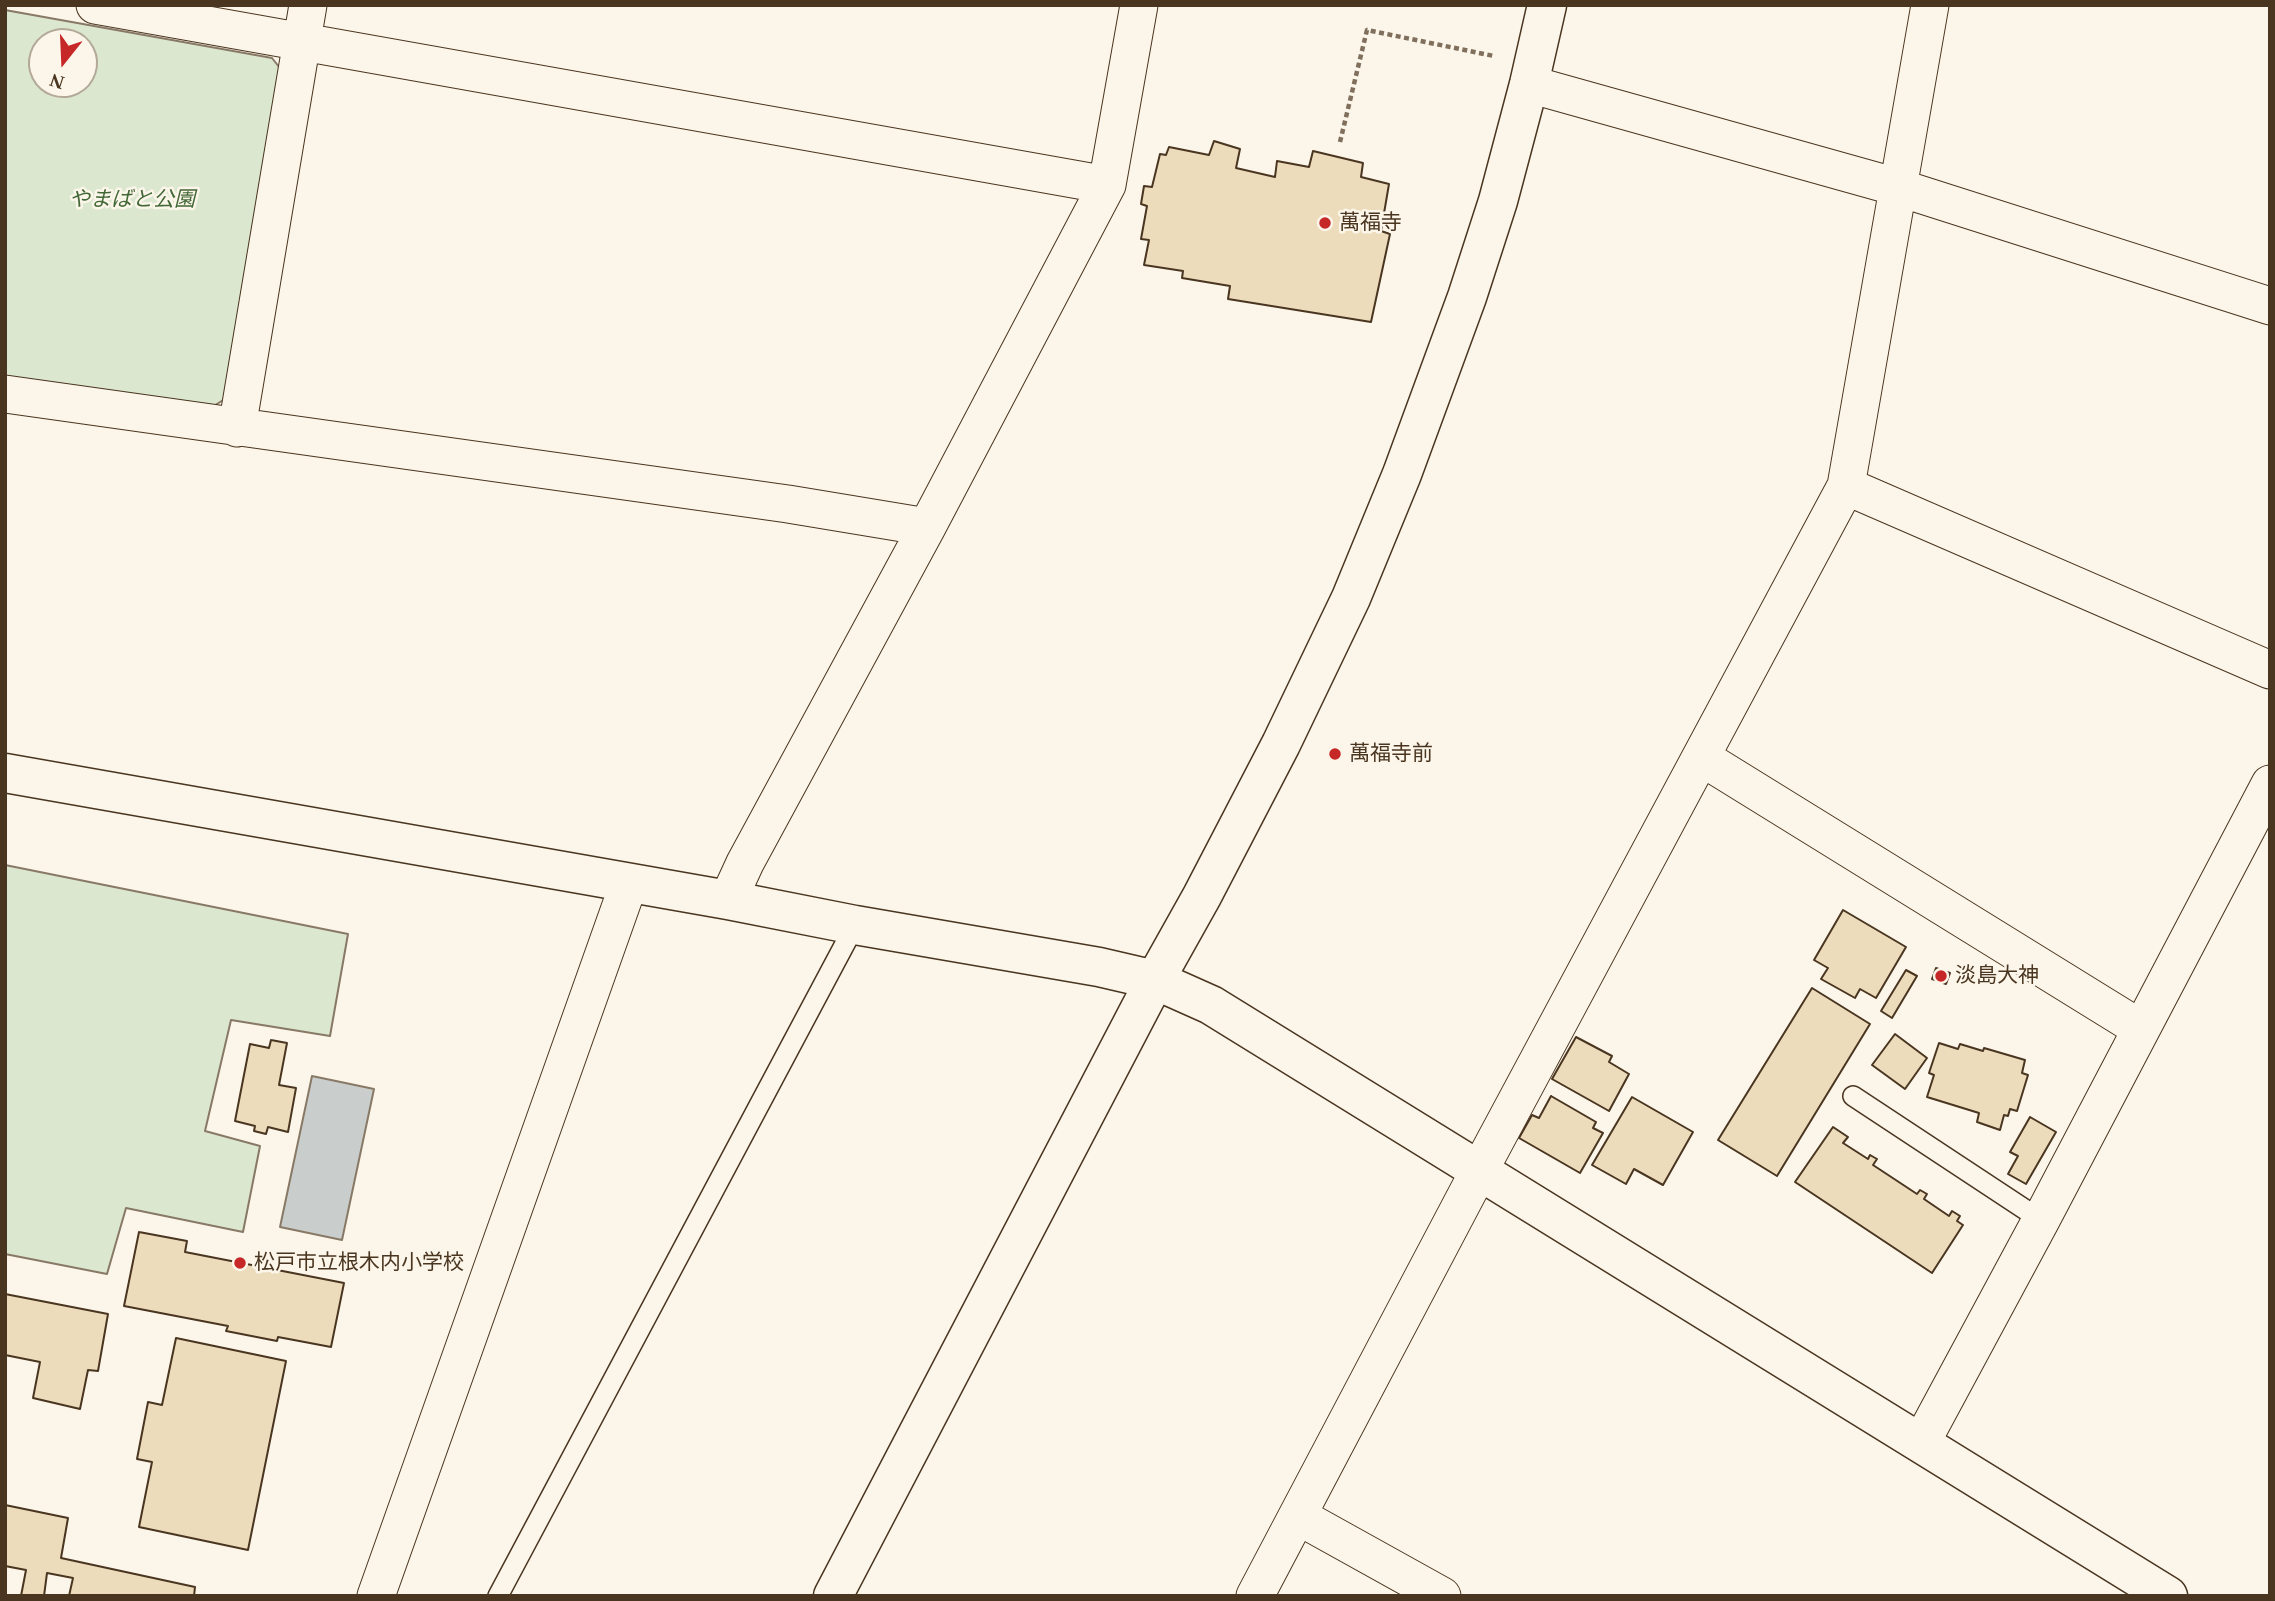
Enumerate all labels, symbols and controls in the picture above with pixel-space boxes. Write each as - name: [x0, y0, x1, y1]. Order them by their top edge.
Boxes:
- north arrow: [28, 28, 98, 98]
- text: N: [47, 69, 67, 94]
- park label: やまばと公園: [69, 187, 195, 213]
- place label: 萬福寺: [1339, 210, 1402, 236]
- marker: 萬福寺: [1317, 215, 1333, 231]
- place label: 萬福寺前: [1349, 741, 1433, 767]
- marker: 萬福寺前: [1327, 746, 1343, 762]
- place label: 淡島大神: [1955, 963, 2039, 989]
- marker: 淡島大神: [1933, 968, 1949, 984]
- place label: 松戸市立根木内小学校: [254, 1250, 464, 1276]
- marker: 松戸市立根木内小学校: [232, 1255, 248, 1271]

